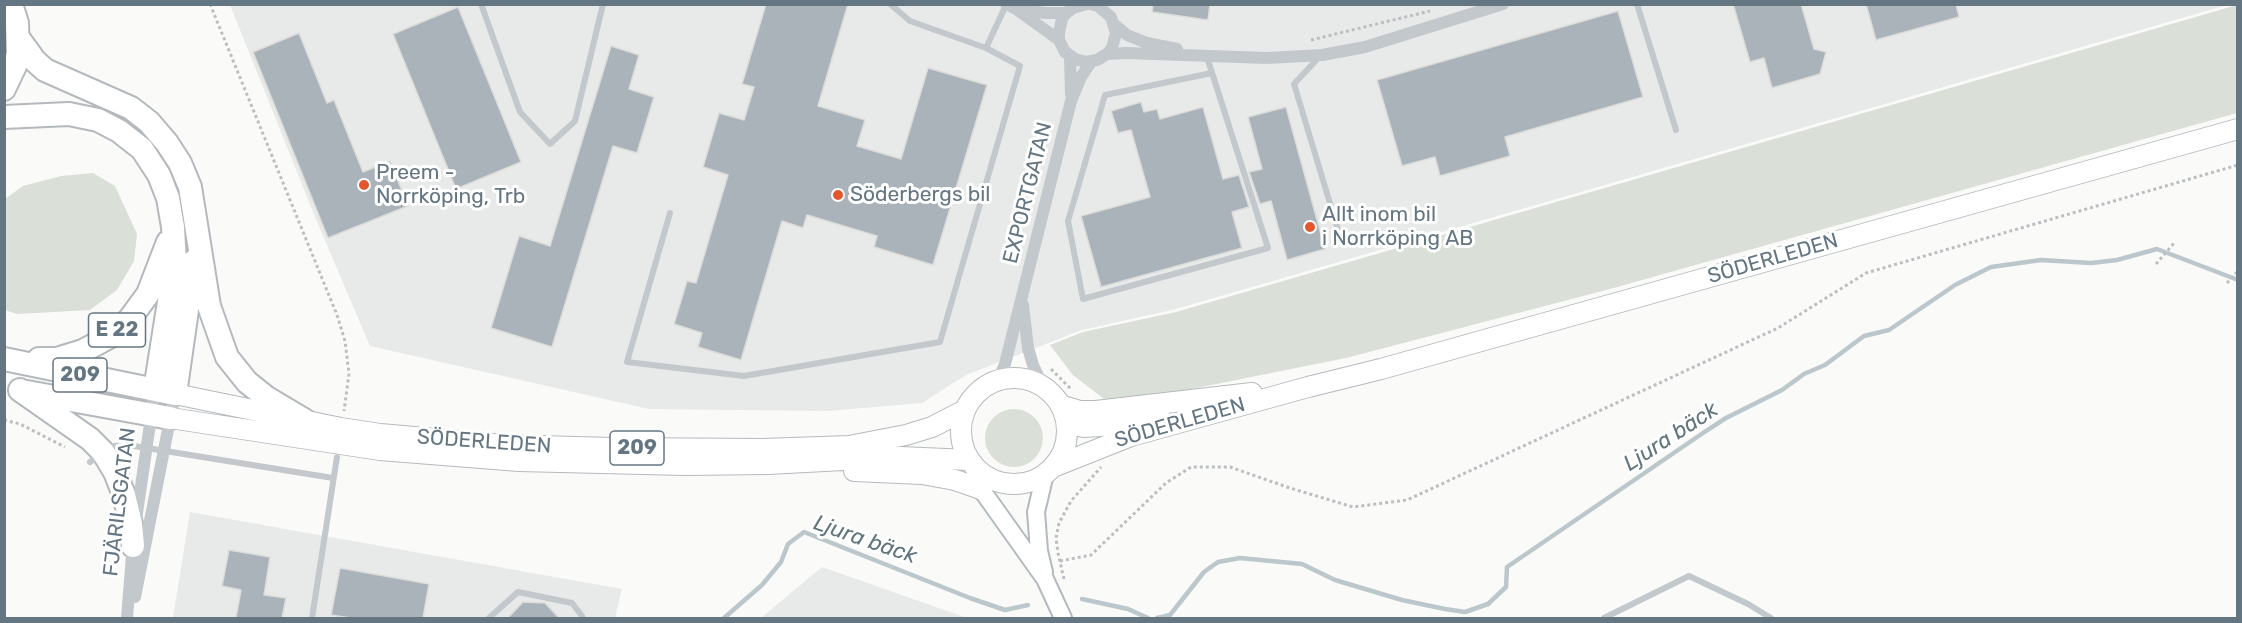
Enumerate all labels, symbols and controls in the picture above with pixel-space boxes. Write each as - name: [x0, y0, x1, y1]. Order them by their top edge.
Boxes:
- street label: EXPORTGATAN: [998, 120, 1058, 266]
- place label: Preem - Norrköping, Trb: [376, 160, 525, 210]
- marker: Preem - Norrköping, Trb: [357, 178, 371, 192]
- place label: Söderbergs bil: [850, 182, 990, 208]
- marker: Söderbergs bil: [831, 188, 845, 202]
- place label: Allt inom bil i Norrköping AB: [1322, 202, 1473, 252]
- marker: Allt inom bil i Norrköping AB: [1303, 220, 1317, 234]
- street label: SÖDERLEDEN: [1705, 228, 1841, 290]
- road number: E 22: [88, 313, 146, 347]
- road number: 209: [53, 358, 107, 392]
- street label: SÖDERLEDEN: [1112, 392, 1248, 454]
- water label: Ljura bäck: [1619, 397, 1723, 477]
- street label: SÖDERLEDEN: [416, 425, 552, 459]
- street label: FJÄRILSGATAN: [98, 426, 142, 578]
- road number: 209: [610, 431, 664, 465]
- water label: Ljura bäck: [810, 510, 920, 570]

